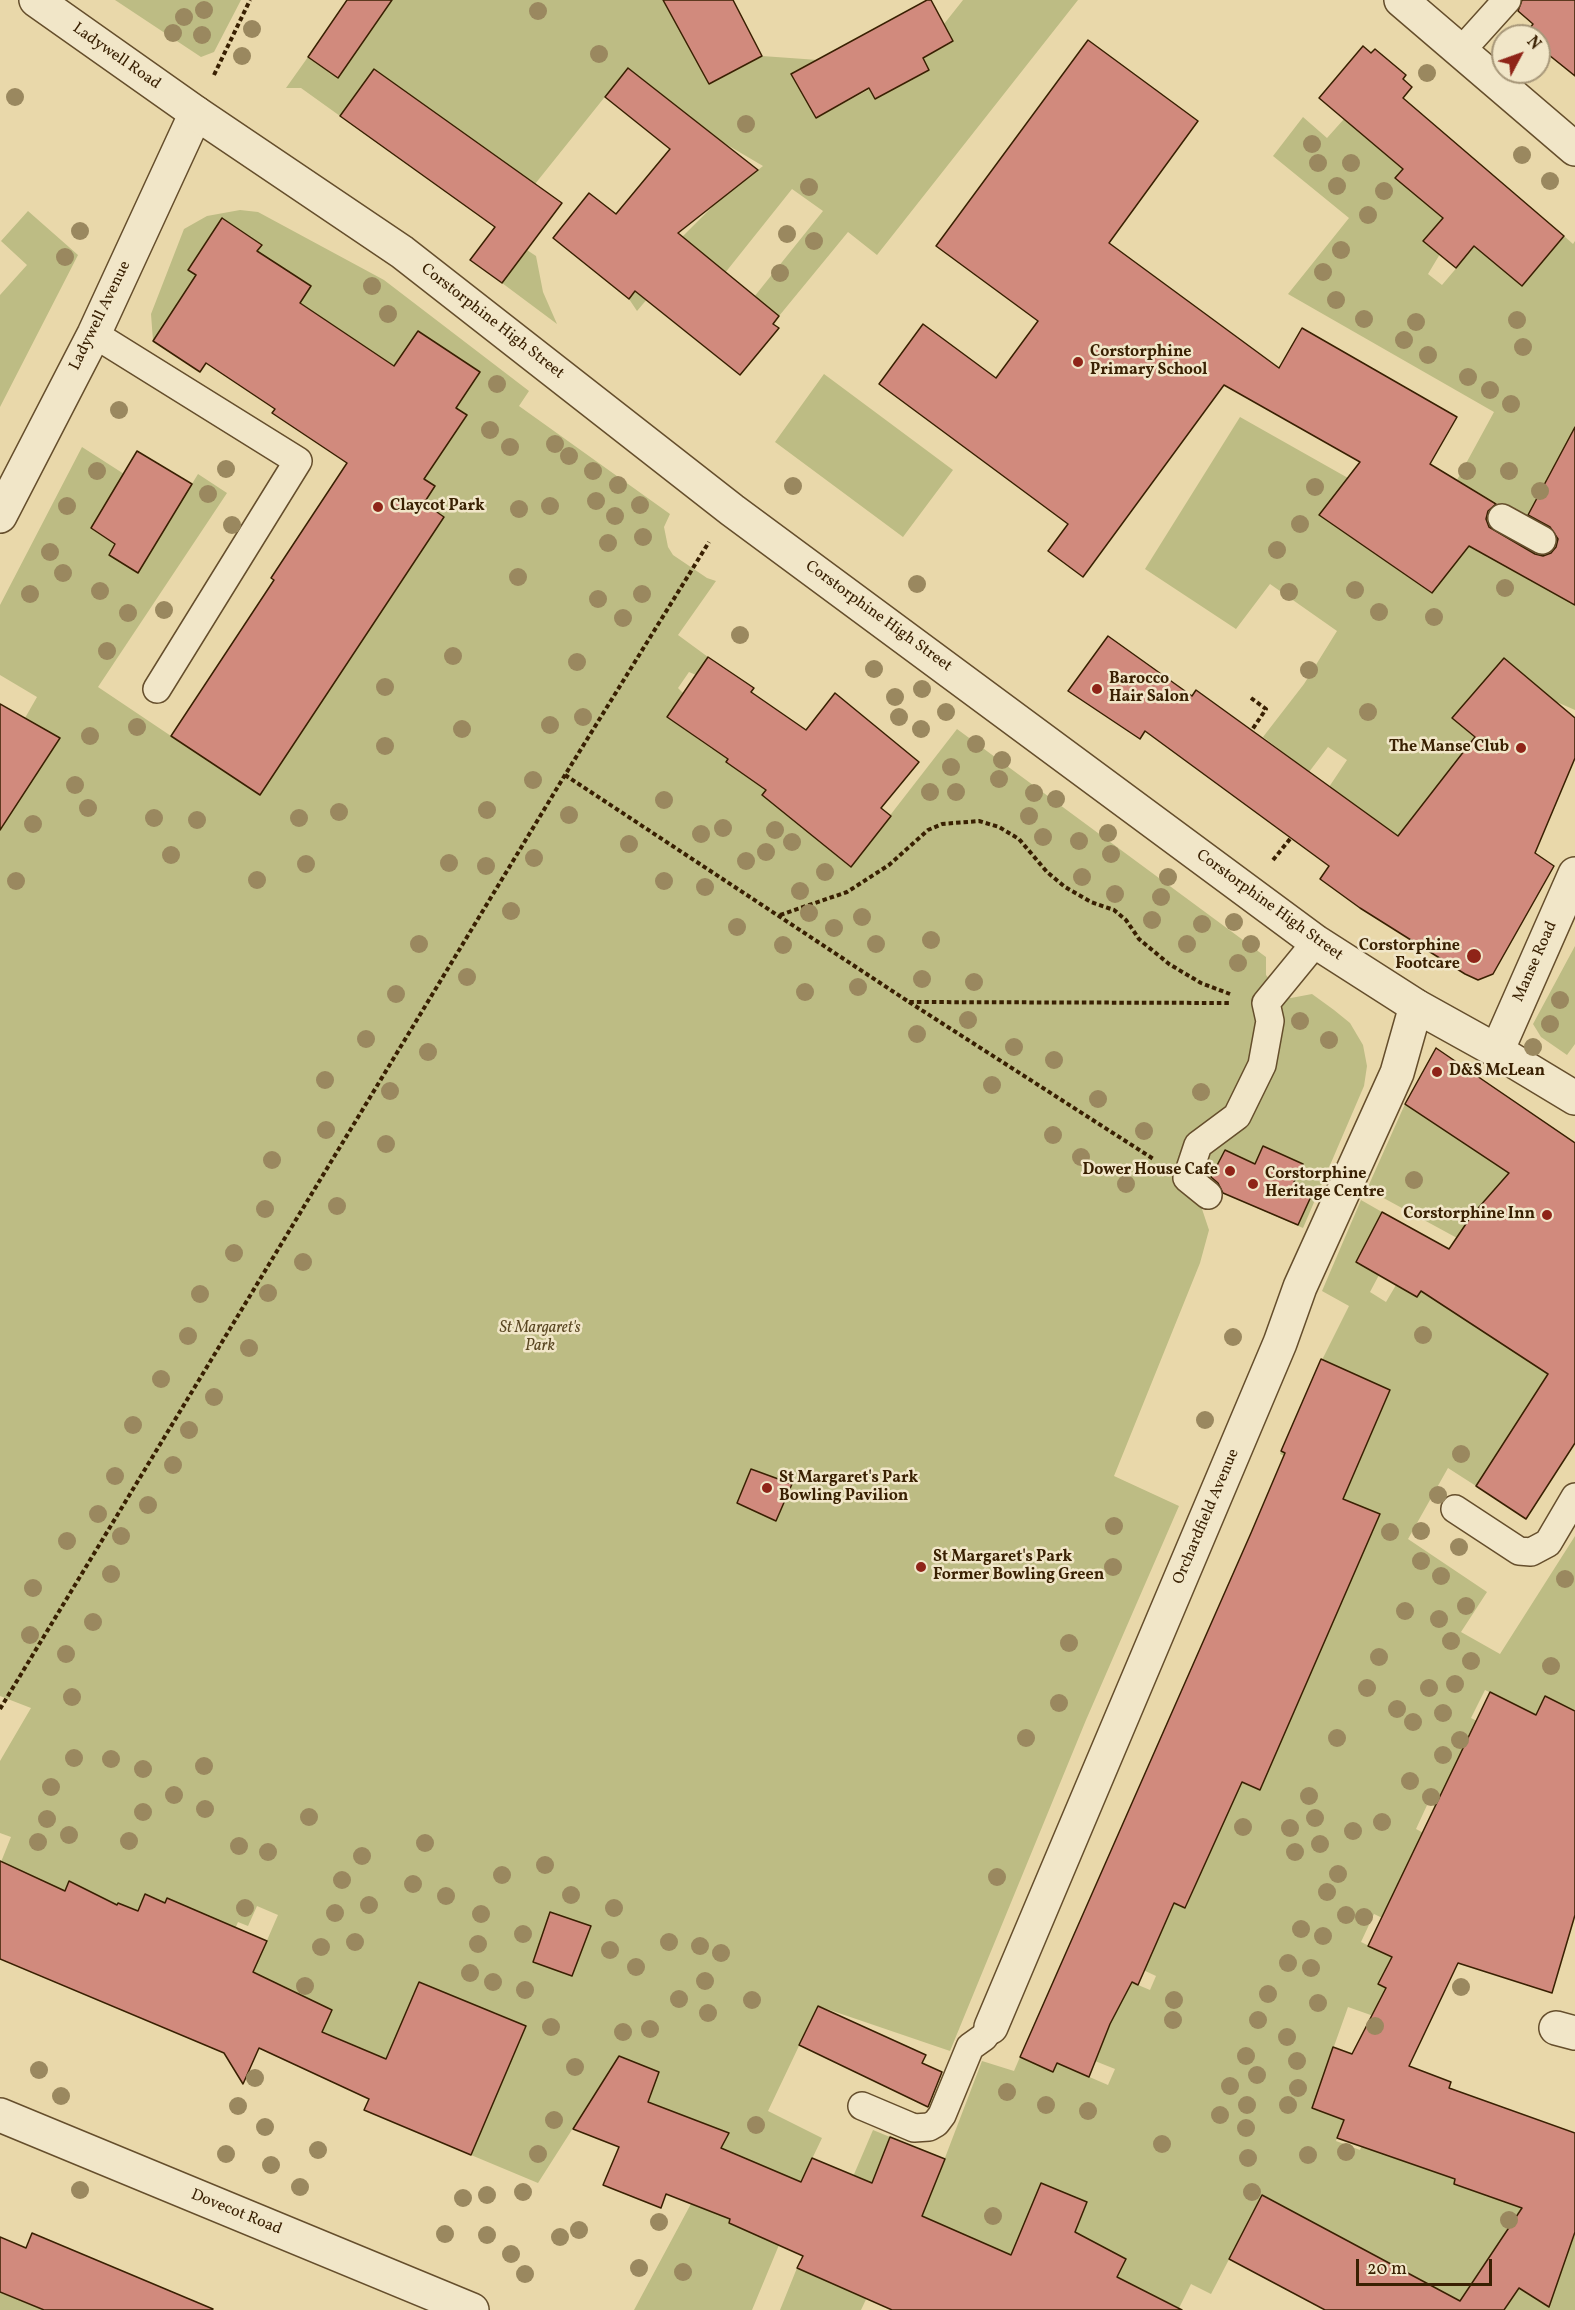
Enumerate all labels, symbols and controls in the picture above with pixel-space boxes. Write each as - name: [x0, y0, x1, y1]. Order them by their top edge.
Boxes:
- street label: Ladywell Road: [68, 20, 164, 94]
- north arrow: [1491, 24, 1551, 84]
- text: N: [1521, 32, 1545, 55]
- street label: Ladywell Avenue: [66, 258, 136, 374]
- street label: Corstorphine High Street: [417, 260, 567, 384]
- place label: Corstorphine Primary School: [1090, 343, 1207, 381]
- marker: Corstorphine Primary School: [1071, 355, 1085, 369]
- place label: Claycot Park: [390, 497, 485, 517]
- marker: Claycot Park: [371, 500, 385, 514]
- street label: Corstorphine High Street: [801, 557, 955, 677]
- place label: Barocco Hair Salon: [1109, 670, 1189, 708]
- marker: Barocco Hair Salon: [1090, 682, 1104, 696]
- place label: The Manse Club: [1389, 738, 1509, 758]
- marker: The Manse Club: [1514, 741, 1528, 755]
- street label: Corstorphine High Street: [1192, 846, 1346, 966]
- street label: Manse Road: [1510, 919, 1562, 1005]
- place label: Corstorphine Footcare: [1359, 937, 1460, 975]
- marker: Corstorphine Footcare: [1465, 947, 1483, 965]
- place label: D&S McLean: [1449, 1062, 1545, 1082]
- marker: D&S McLean: [1430, 1065, 1444, 1079]
- place label: Dower House Cafe: [1082, 1161, 1218, 1181]
- marker: Dower House Cafe: [1223, 1164, 1237, 1178]
- place label: Corstorphine Heritage Centre: [1265, 1165, 1384, 1203]
- marker: Corstorphine Heritage Centre: [1246, 1177, 1260, 1191]
- place label: Corstorphine Inn: [1403, 1205, 1535, 1225]
- marker: Corstorphine Inn: [1540, 1208, 1554, 1222]
- park label: St Margaret's Park: [499, 1319, 581, 1357]
- street label: Orchardfield Avenue: [1170, 1446, 1244, 1588]
- place label: St Margaret's Park Bowling Pavilion: [779, 1469, 918, 1507]
- marker: St Margaret's Park Bowling Pavilion: [760, 1481, 774, 1495]
- place label: St Margaret's Park Former Bowling Green: [933, 1548, 1104, 1586]
- marker: St Margaret's Park Former Bowling Green: [914, 1560, 928, 1574]
- street label: Dovecot Road: [188, 2186, 284, 2240]
- scale bar: [1359, 2247, 1496, 2285]
- text: 20 m: [1367, 2257, 1407, 2282]

